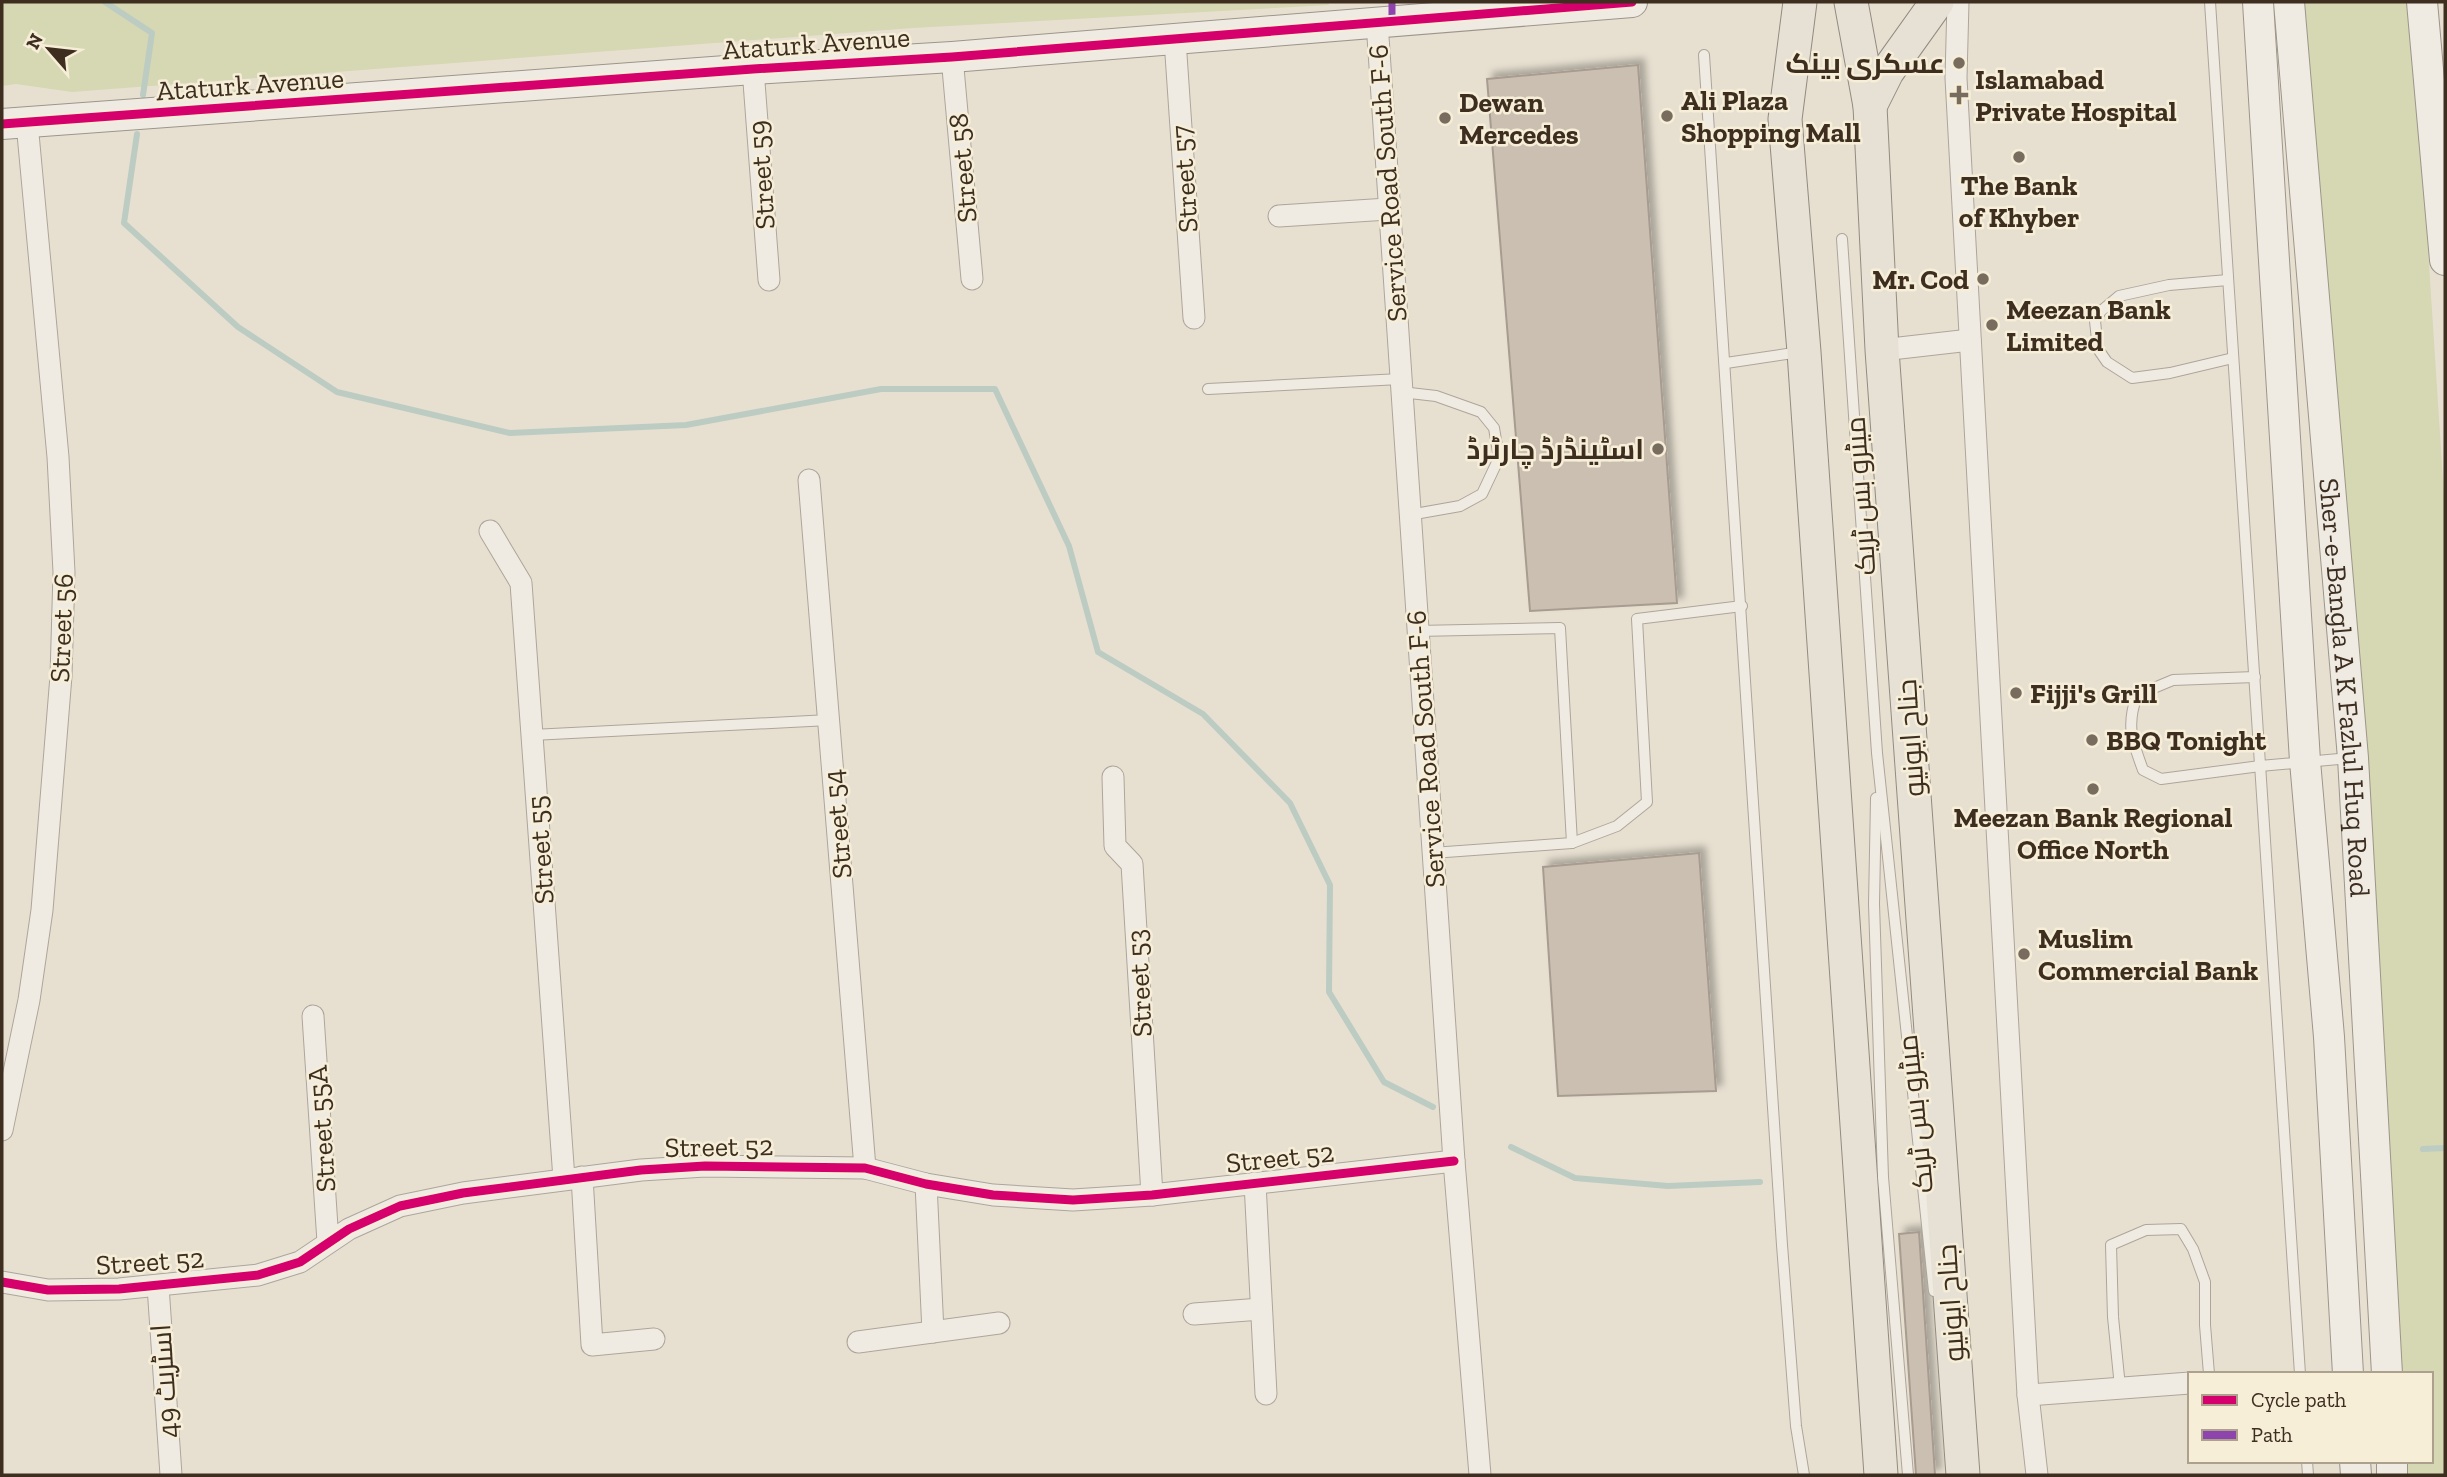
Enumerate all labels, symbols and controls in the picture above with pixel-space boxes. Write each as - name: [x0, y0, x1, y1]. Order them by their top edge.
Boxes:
- north arrow: [14, 14, 84, 84]
- street label: Ataturk Avenue: [721, 20, 911, 67]
- text: N: [21, 29, 48, 53]
- street label: Service Road South F-6: [1361, 43, 1414, 323]
- place label: عسکری بینک: [1786, 47, 1945, 80]
- marker: عسکری بینک: [1951, 55, 1967, 71]
- street label: Ataturk Avenue: [155, 61, 345, 108]
- place label: Islamabad Private Hospital: [1975, 63, 2177, 128]
- place label: Ali Plaza Shopping Mall: [1681, 84, 1861, 149]
- marker: Islamabad Private Hospital: [1949, 85, 1969, 105]
- place label: Dewan Mercedes: [1459, 86, 1579, 151]
- marker: Ali Plaza Shopping Mall: [1659, 108, 1675, 124]
- marker: Dewan Mercedes: [1437, 110, 1453, 126]
- street label: Street 58: [941, 112, 984, 224]
- street label: Street 59: [741, 119, 782, 231]
- street label: Street 57: [1164, 124, 1205, 234]
- marker: The Bank of Khyber: [2011, 149, 2027, 165]
- place label: The Bank of Khyber: [1959, 169, 2079, 234]
- place label: Mr. Cod: [1872, 263, 1969, 296]
- marker: Mr. Cod: [1975, 271, 1991, 287]
- place label: Meezan Bank Limited: [2006, 293, 2171, 358]
- marker: Meezan Bank Limited: [1984, 317, 2000, 333]
- street label: میٹرو بس ٹریک: [1838, 415, 1883, 577]
- place label: اسٹینڈرڈ چارٹرڈ: [1466, 433, 1644, 469]
- marker: اسٹینڈرڈ چارٹرڈ: [1650, 441, 1666, 457]
- street label: Sher-e-Bangla A K Fazlul Huq Road: [2312, 477, 2377, 898]
- street label: Street 56: [43, 573, 80, 683]
- street label: Service Road South F-6: [1399, 609, 1452, 889]
- place label: Fijji's Grill: [2030, 677, 2157, 710]
- street label: جناح ایونیو: [1890, 678, 1933, 798]
- marker: Fijji's Grill: [2008, 685, 2024, 701]
- place label: BBQ Tonight: [2106, 724, 2267, 757]
- marker: BBQ Tonight: [2084, 732, 2100, 748]
- street label: Street 54: [816, 768, 859, 880]
- marker: Meezan Bank Regional Office North: [2085, 781, 2101, 797]
- street label: Street 55: [520, 795, 561, 905]
- place label: Meezan Bank Regional Office North: [1954, 801, 2232, 866]
- place label: Muslim Commercial Bank: [2038, 922, 2259, 987]
- street label: Street 53: [1120, 928, 1159, 1038]
- marker: Muslim Commercial Bank: [2016, 946, 2032, 962]
- street label: میٹرو بس ٹریک: [1891, 1033, 1940, 1195]
- street label: Street 55A: [301, 1064, 342, 1193]
- street label: Street 52: [664, 1129, 774, 1164]
- street label: Street 52: [1224, 1135, 1336, 1180]
- street label: Street 52: [95, 1241, 206, 1282]
- street label: جناح ایونیو: [1930, 1243, 1973, 1363]
- street label: اسٹریٹ 49: [144, 1323, 185, 1439]
- legend: [2188, 1372, 2433, 1463]
- text: Cycle path: [2251, 1387, 2346, 1412]
- text: Path: [2251, 1422, 2293, 1447]

